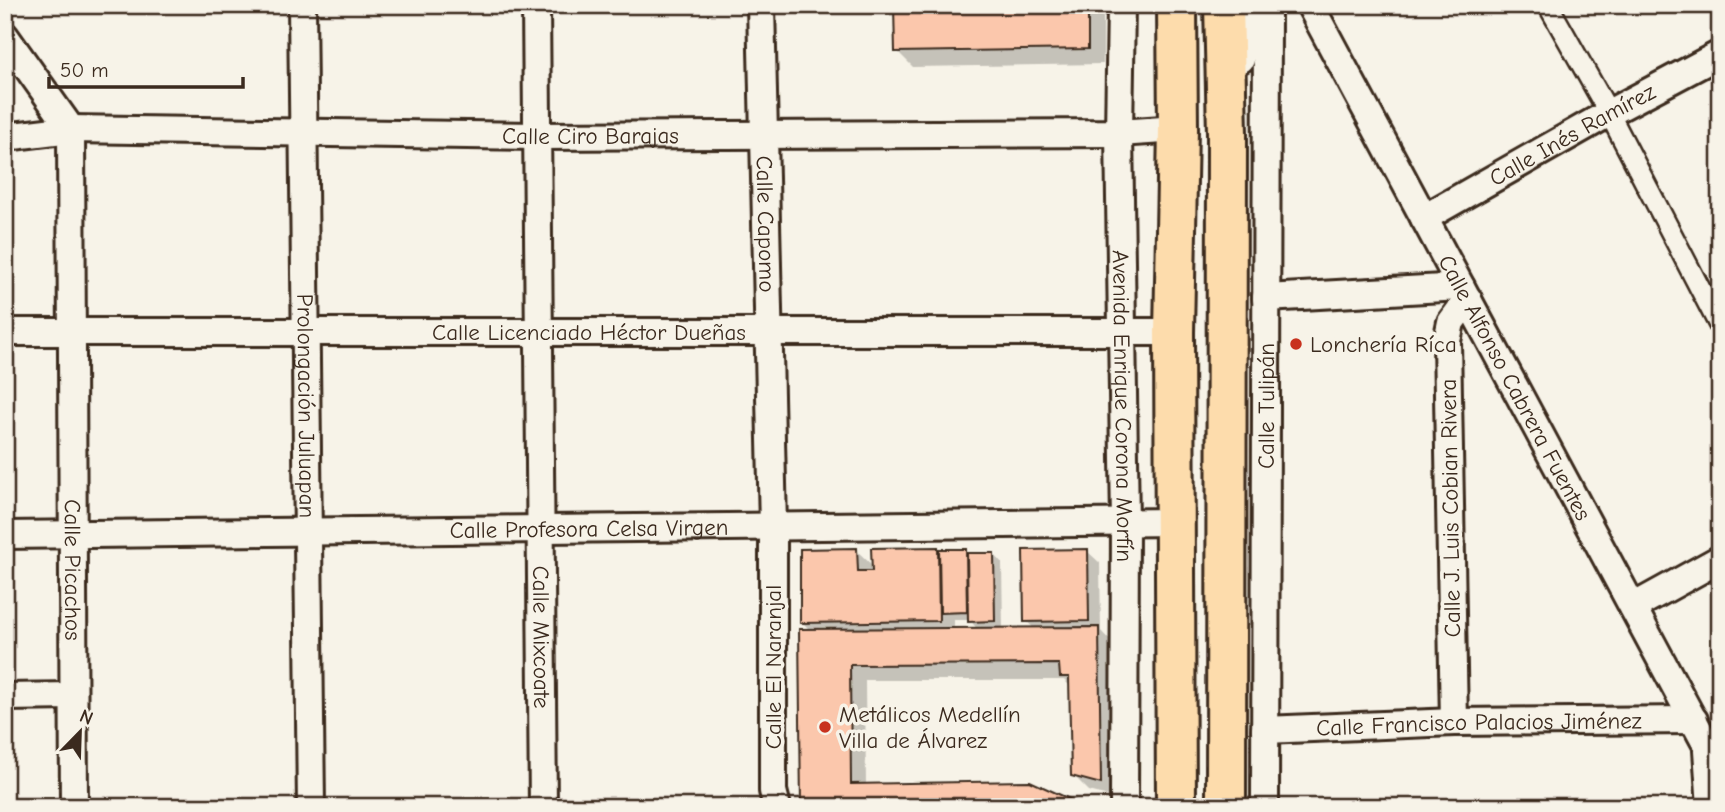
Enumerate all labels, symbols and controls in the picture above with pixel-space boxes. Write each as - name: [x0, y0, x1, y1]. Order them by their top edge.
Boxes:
- scale bar: [49, 46, 243, 90]
- text: 50 m: [60, 58, 109, 82]
- street label: Calle Inés Ramírez: [1485, 78, 1660, 192]
- street label: Calle Ciro Barajas: [502, 122, 679, 150]
- street label: Calle Capomo: [750, 155, 781, 293]
- street label: Avenida Enrique Corona Morfín: [1107, 250, 1138, 562]
- street label: Calle Alfonso Cabrera Fuentes: [1432, 250, 1597, 525]
- street label: Prolongación Juluapan: [291, 294, 321, 518]
- street label: Calle Licenciado Héctor Dueñas: [432, 319, 746, 346]
- place label: Lonchería Ríca: [1310, 331, 1457, 358]
- marker: Lonchería Ríca: [1288, 336, 1304, 352]
- street label: Calle Tulipán: [1253, 343, 1280, 469]
- street label: Calle J. Luis Cobian Rivera: [1435, 378, 1466, 638]
- street label: Calle Picachos: [59, 499, 86, 641]
- street label: Calle Profesora Celsa Virgen: [449, 514, 728, 544]
- street label: Calle Mixcoate: [527, 565, 555, 709]
- street label: Calle El Naranjal: [760, 585, 787, 749]
- north arrow: [46, 696, 116, 766]
- place label: Metálicos Medellín Villa de Álvarez: [839, 701, 1021, 754]
- text: N: [76, 705, 96, 730]
- street label: Calle Francisco Palacios Jiménez: [1316, 707, 1642, 742]
- marker: Metálicos Medellín Villa de Álvarez: [817, 719, 833, 735]

